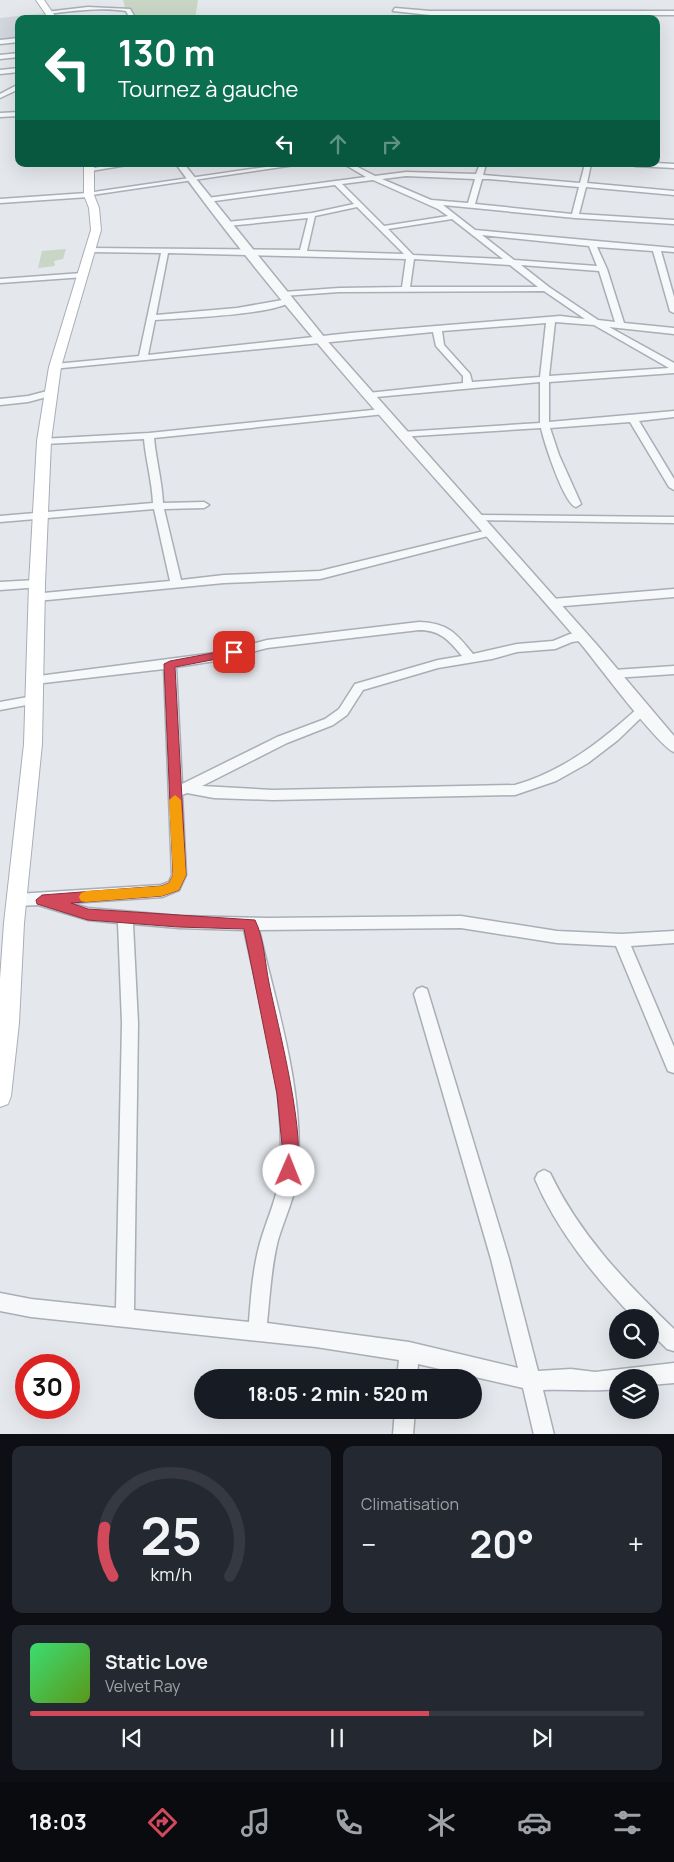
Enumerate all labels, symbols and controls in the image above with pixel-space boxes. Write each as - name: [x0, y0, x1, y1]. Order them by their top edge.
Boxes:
- text: 130 m: [118, 29, 215, 77]
- icon: left: [35, 35, 100, 100]
- text: Tournez à gauche: [118, 74, 298, 104]
- icon: left: [271, 130, 299, 158]
- icon: ahead: [324, 130, 352, 158]
- icon: right: [377, 130, 405, 158]
- pin: [213, 631, 255, 673]
- icon: arrive: [220, 638, 248, 666]
- position arrow: [262, 1144, 314, 1196]
- map controls: [609, 1309, 659, 1419]
- button: search: [609, 1309, 659, 1359]
- speed limit sign: 30: [15, 1354, 80, 1419]
- button: layers: [609, 1369, 659, 1419]
- text: 18:05 · 2 min · 520 m: [248, 1381, 428, 1407]
- text: Climatisation: [361, 1493, 459, 1515]
- text: 25: [141, 1500, 202, 1571]
- text: 20°: [470, 1517, 534, 1569]
- text: −: [361, 1525, 376, 1563]
- text: +: [628, 1525, 644, 1563]
- text: km/h: [151, 1562, 192, 1586]
- text: Static Love: [105, 1649, 208, 1675]
- text: Velvet Ray: [105, 1675, 181, 1697]
- icon: previous: [118, 1724, 146, 1752]
- icon: pause: [323, 1724, 351, 1752]
- icon: next: [528, 1724, 556, 1752]
- icon: directions: [145, 1805, 180, 1840]
- icon: music: [238, 1805, 273, 1840]
- icon: phone: [331, 1805, 366, 1840]
- icon: climate: [424, 1805, 459, 1840]
- icon: car: [517, 1805, 552, 1840]
- icon: filters: [610, 1805, 645, 1840]
- text: 18:03: [29, 1807, 87, 1837]

